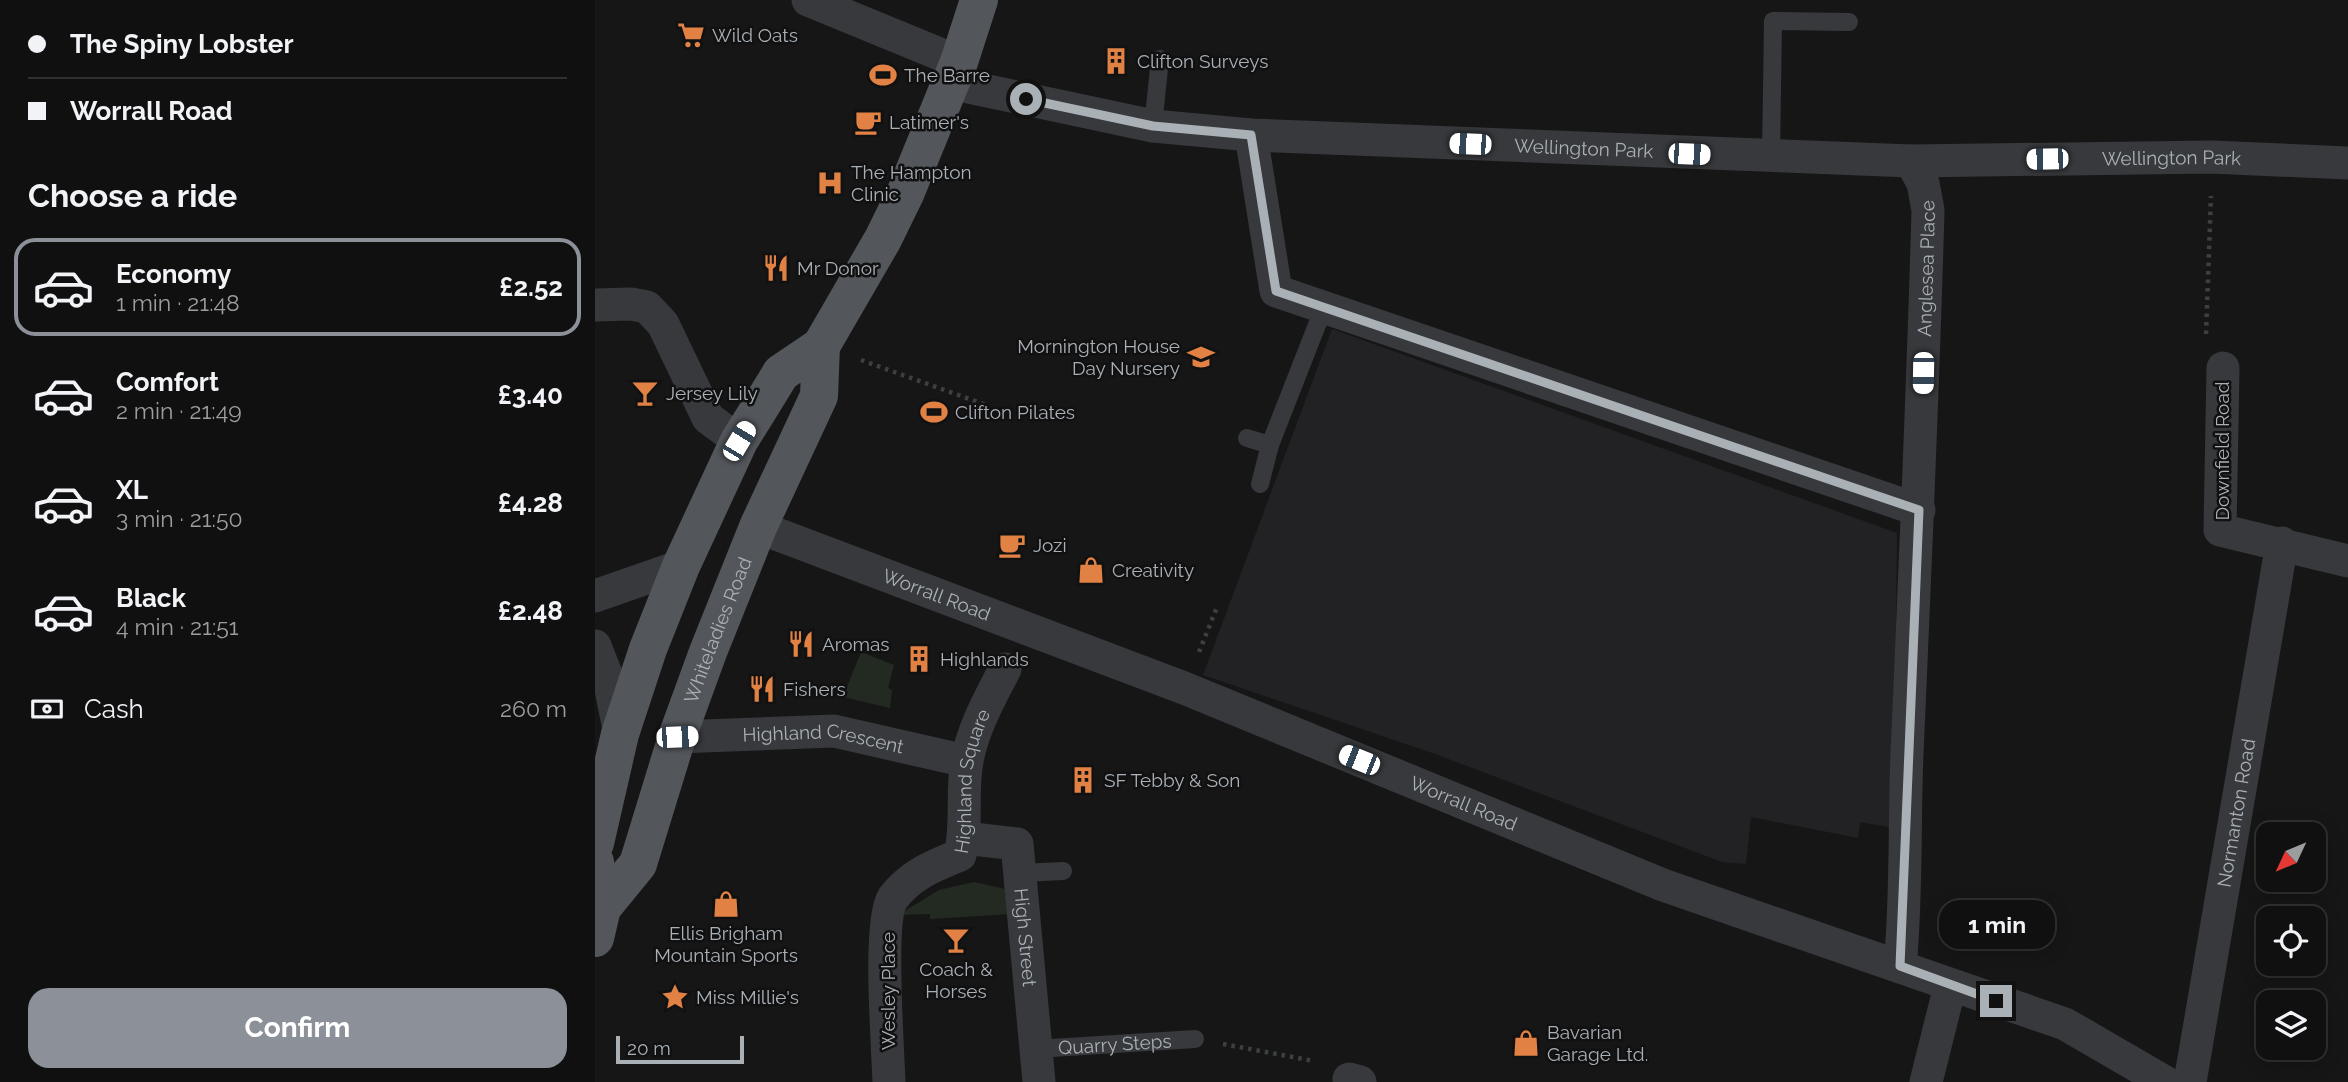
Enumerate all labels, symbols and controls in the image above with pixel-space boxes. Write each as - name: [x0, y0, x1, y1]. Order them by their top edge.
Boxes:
- supermarket icon: Wild Oats: [676, 20, 706, 50]
- place label: Wild Oats: [712, 24, 798, 46]
- text: The Spiny Lobster: [70, 29, 293, 59]
- building icon: Clifton Surveys: [1101, 46, 1131, 76]
- place label: Clifton Surveys: [1137, 50, 1268, 72]
- sports icon: The Barre: [868, 60, 898, 90]
- place label: The Barre: [904, 64, 990, 86]
- route start: [1010, 83, 1042, 115]
- text: Worrall Road: [70, 96, 233, 126]
- cafe icon: Latimer's: [853, 107, 883, 137]
- place label: Latimer's: [889, 111, 969, 133]
- car: [1449, 133, 1492, 155]
- street label: Wellington Park: [1514, 134, 1654, 162]
- car: [1668, 143, 1711, 165]
- street label: Wellington Park: [2102, 146, 2242, 169]
- car: [2026, 148, 2069, 170]
- place label: The Hampton Clinic: [851, 161, 972, 205]
- hospital icon: The Hampton Clinic: [815, 168, 845, 198]
- text: Choose a ride: [28, 177, 237, 214]
- street label: Anglesea Place: [1913, 199, 1939, 337]
- restaurant icon: Mr Donor: [761, 253, 791, 283]
- icon: car: [32, 256, 95, 319]
- place label: Mr Donor: [797, 257, 879, 279]
- text: Economy: [116, 259, 231, 289]
- text: £2.52: [499, 272, 563, 302]
- text: 1 min · 21:48: [116, 289, 240, 316]
- place label: Mornington House Day Nursery: [1017, 335, 1180, 379]
- school or university icon: Mornington House Day Nursery: [1186, 342, 1216, 372]
- car: [1913, 352, 1934, 394]
- icon: car: [32, 364, 95, 427]
- text: Comfort: [116, 367, 219, 397]
- bar icon: Jersey Lily: [630, 378, 660, 408]
- text: £3.40: [498, 380, 563, 410]
- street label: Downfield Road: [2211, 381, 2233, 521]
- place label: Jersey Lily: [666, 382, 758, 404]
- text: 2 min · 21:49: [116, 397, 242, 424]
- sports icon: Clifton Pilates: [919, 397, 949, 427]
- place label: Clifton Pilates: [955, 401, 1075, 423]
- car: [720, 418, 759, 464]
- icon: car: [32, 472, 95, 535]
- text: XL: [116, 475, 148, 505]
- text: £4.28: [498, 488, 563, 518]
- text: 3 min · 21:50: [116, 505, 243, 532]
- cafe icon: Jozi: [997, 530, 1027, 560]
- place label: Jozi: [1033, 534, 1067, 556]
- street label: Whiteladies Road: [679, 554, 756, 706]
- shop icon: Creativity: [1076, 555, 1106, 585]
- place label: Creativity: [1112, 559, 1194, 581]
- street label: Worrall Road: [880, 564, 994, 625]
- icon: car: [32, 580, 95, 643]
- text: Black: [116, 583, 186, 613]
- text: £2.48: [498, 596, 563, 626]
- text: 4 min · 21:51: [116, 613, 239, 640]
- restaurant icon: Aromas: [786, 629, 816, 659]
- place label: Aromas: [822, 633, 890, 655]
- building icon: Highlands: [904, 644, 934, 674]
- place label: Highlands: [940, 648, 1029, 670]
- restaurant icon: Fishers: [747, 674, 777, 704]
- place label: Fishers: [783, 678, 846, 700]
- icon: cash: [28, 690, 66, 728]
- text: Cash: [84, 694, 144, 724]
- text: 260 m: [500, 695, 567, 722]
- street label: Highland Square: [950, 705, 994, 855]
- street label: Highland Crescent: [742, 720, 907, 758]
- car: [656, 726, 699, 748]
- street label: Normanton Road: [2212, 737, 2259, 889]
- car: [1336, 742, 1383, 778]
- building icon: SF Tebby & Son: [1068, 765, 1098, 795]
- place label: SF Tebby & Son: [1104, 769, 1240, 791]
- street label: Worrall Road: [1407, 771, 1521, 835]
- north arrow: [2256, 822, 2326, 892]
- map controls: [2256, 822, 2326, 1060]
- street label: High Street: [1010, 887, 1041, 988]
- shop icon: Ellis Brigham Mountain Sports: [711, 889, 741, 919]
- callout: 1 min: [1938, 900, 2054, 948]
- button: locate: [2256, 906, 2326, 976]
- text: 1 min: [1968, 911, 2026, 938]
- place label: Ellis Brigham Mountain Sports: [654, 922, 798, 966]
- bar icon: Coach & Horses: [941, 925, 971, 955]
- street label: Wesley Place: [877, 932, 899, 1050]
- place label: Coach & Horses: [919, 958, 993, 1002]
- place icon: Miss Millie's: [660, 982, 690, 1012]
- route end: [1980, 985, 2012, 1017]
- place label: Miss Millie's: [696, 986, 799, 1008]
- button: Confirm: [28, 988, 567, 1068]
- button: layers: [2256, 990, 2326, 1060]
- place label: Bavarian Garage Ltd.: [1547, 1021, 1648, 1065]
- shop icon: Bavarian Garage Ltd.: [1511, 1028, 1541, 1058]
- street label: Quarry Steps: [1057, 1029, 1172, 1059]
- scale bar: [616, 1033, 744, 1065]
- text: 20 m: [627, 1037, 671, 1059]

